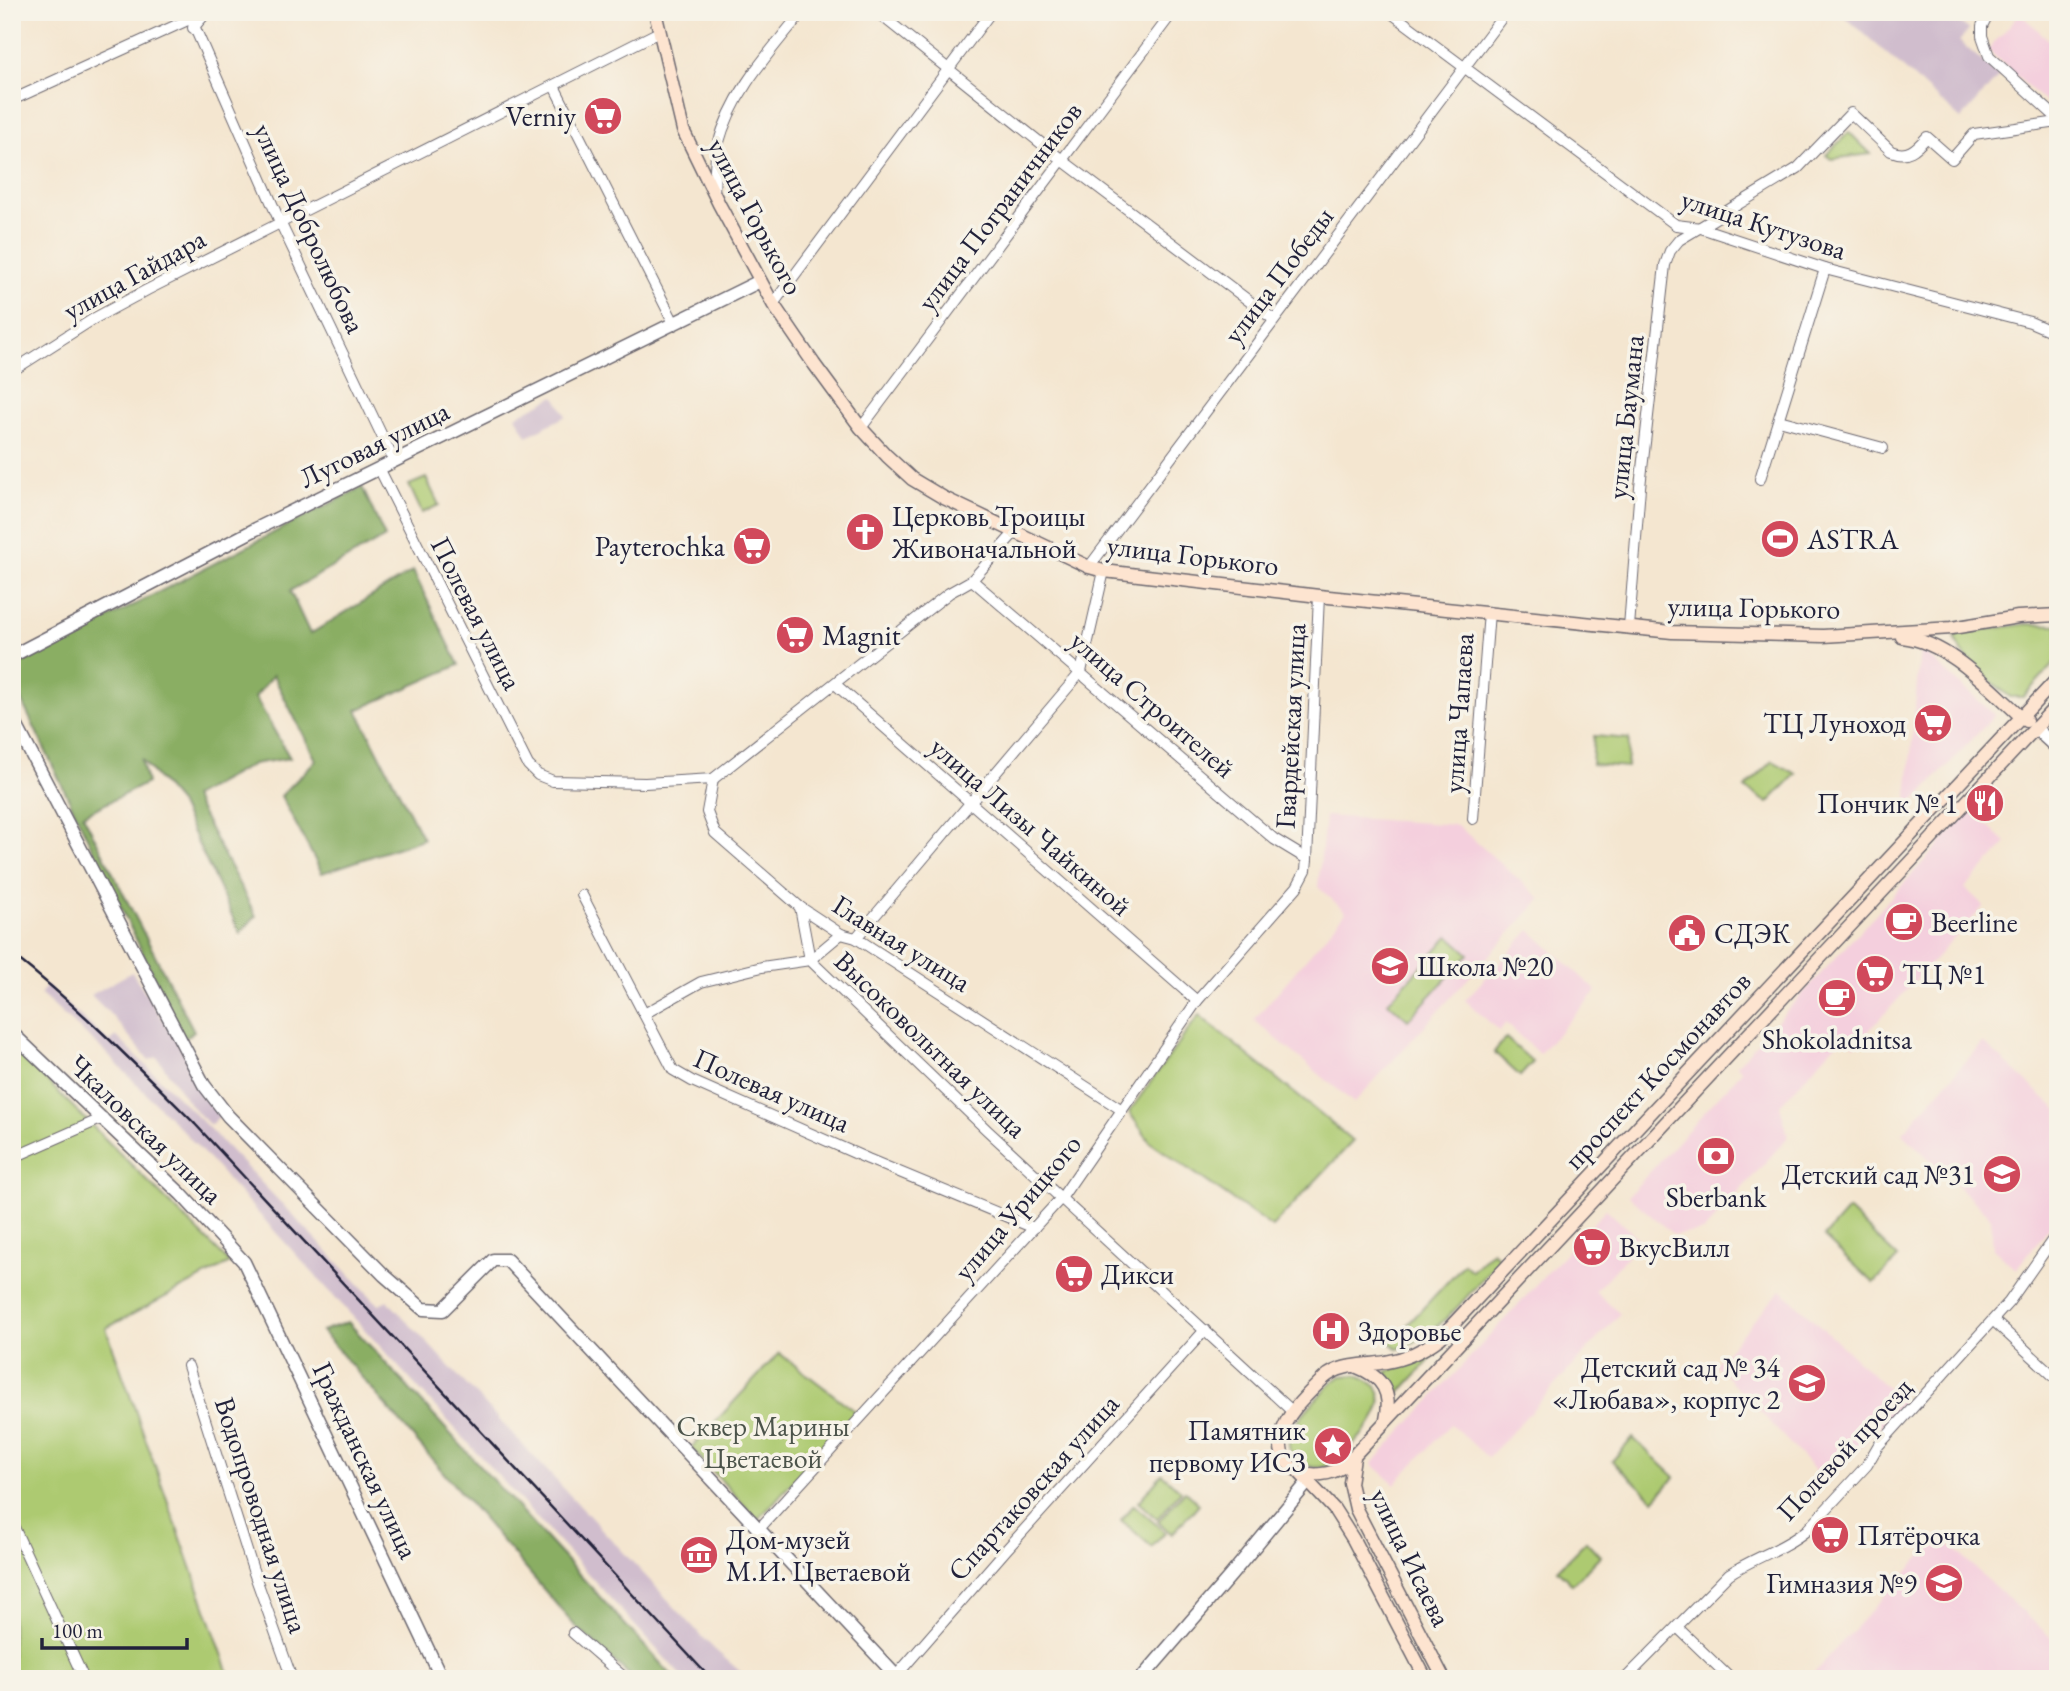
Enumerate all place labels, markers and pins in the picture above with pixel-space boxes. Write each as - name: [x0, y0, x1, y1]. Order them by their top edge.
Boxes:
- supermarket icon: Verniy: [582, 95, 624, 137]
- place label: Verniy: [506, 98, 577, 134]
- place label: Церковь Троицы Живоначальной: [891, 498, 1085, 566]
- church icon: Церковь Троицы Живоначальной: [844, 511, 886, 553]
- sports icon: ASTRA: [1759, 518, 1801, 560]
- place label: ASTRA: [1806, 521, 1899, 557]
- supermarket icon: Payterochka: [731, 525, 773, 567]
- place label: Payterochka: [595, 528, 726, 564]
- supermarket icon: Magnit: [774, 614, 816, 656]
- place label: Magnit: [822, 617, 901, 653]
- supermarket icon: ТЦ Луноход: [1912, 702, 1954, 744]
- place label: ТЦ Луноход: [1763, 705, 1906, 741]
- restaurant icon: Пончик № 1: [1964, 782, 2006, 824]
- place label: Пончик № 1: [1817, 785, 1958, 821]
- cafe icon: Beerline: [1883, 901, 1925, 943]
- place label: Beerline: [1931, 904, 2018, 940]
- public building icon: СДЭК: [1666, 912, 1708, 954]
- place label: СДЭК: [1714, 915, 1791, 951]
- school or university icon: Школа №20: [1369, 945, 1411, 987]
- place label: Школа №20: [1417, 948, 1553, 984]
- supermarket icon: ТЦ №1: [1854, 953, 1896, 995]
- place label: ТЦ №1: [1902, 956, 1986, 992]
- cafe icon: Shokoladnitsa: [1816, 977, 1858, 1019]
- place label: Shokoladnitsa: [1762, 1021, 1913, 1057]
- bank icon: Sberbank: [1695, 1135, 1737, 1177]
- school or university icon: Детский сад №31: [1981, 1153, 2023, 1195]
- place label: Детский сад №31: [1782, 1156, 1975, 1192]
- place label: Sberbank: [1666, 1179, 1767, 1215]
- supermarket icon: ВкусВилл: [1571, 1226, 1613, 1268]
- place label: ВкусВилл: [1619, 1229, 1730, 1265]
- supermarket icon: Дикси: [1053, 1253, 1095, 1295]
- place label: Дикси: [1101, 1256, 1174, 1292]
- hospital icon: Здоровье: [1310, 1310, 1352, 1352]
- place label: Здоровье: [1358, 1313, 1461, 1349]
- place label: Детский сад № 34 «Любава», корпус 2: [1552, 1349, 1781, 1417]
- school or university icon: Детский сад № 34 «Любава», корпус 2: [1786, 1362, 1828, 1404]
- place label: Памятник первому ИСЗ: [1149, 1412, 1306, 1480]
- place icon: Памятник первому ИСЗ: [1312, 1425, 1354, 1467]
- supermarket icon: Пятёрочка: [1809, 1514, 1851, 1556]
- place label: Пятёрочка: [1857, 1517, 1981, 1553]
- place label: Дом-музей М.И. Цветаевой: [726, 1521, 911, 1589]
- museum icon: Дом-музей М.И. Цветаевой: [678, 1534, 720, 1576]
- school or university icon: Гимназия №9: [1923, 1562, 1965, 1604]
- place label: Гимназия №9: [1766, 1565, 1917, 1601]

